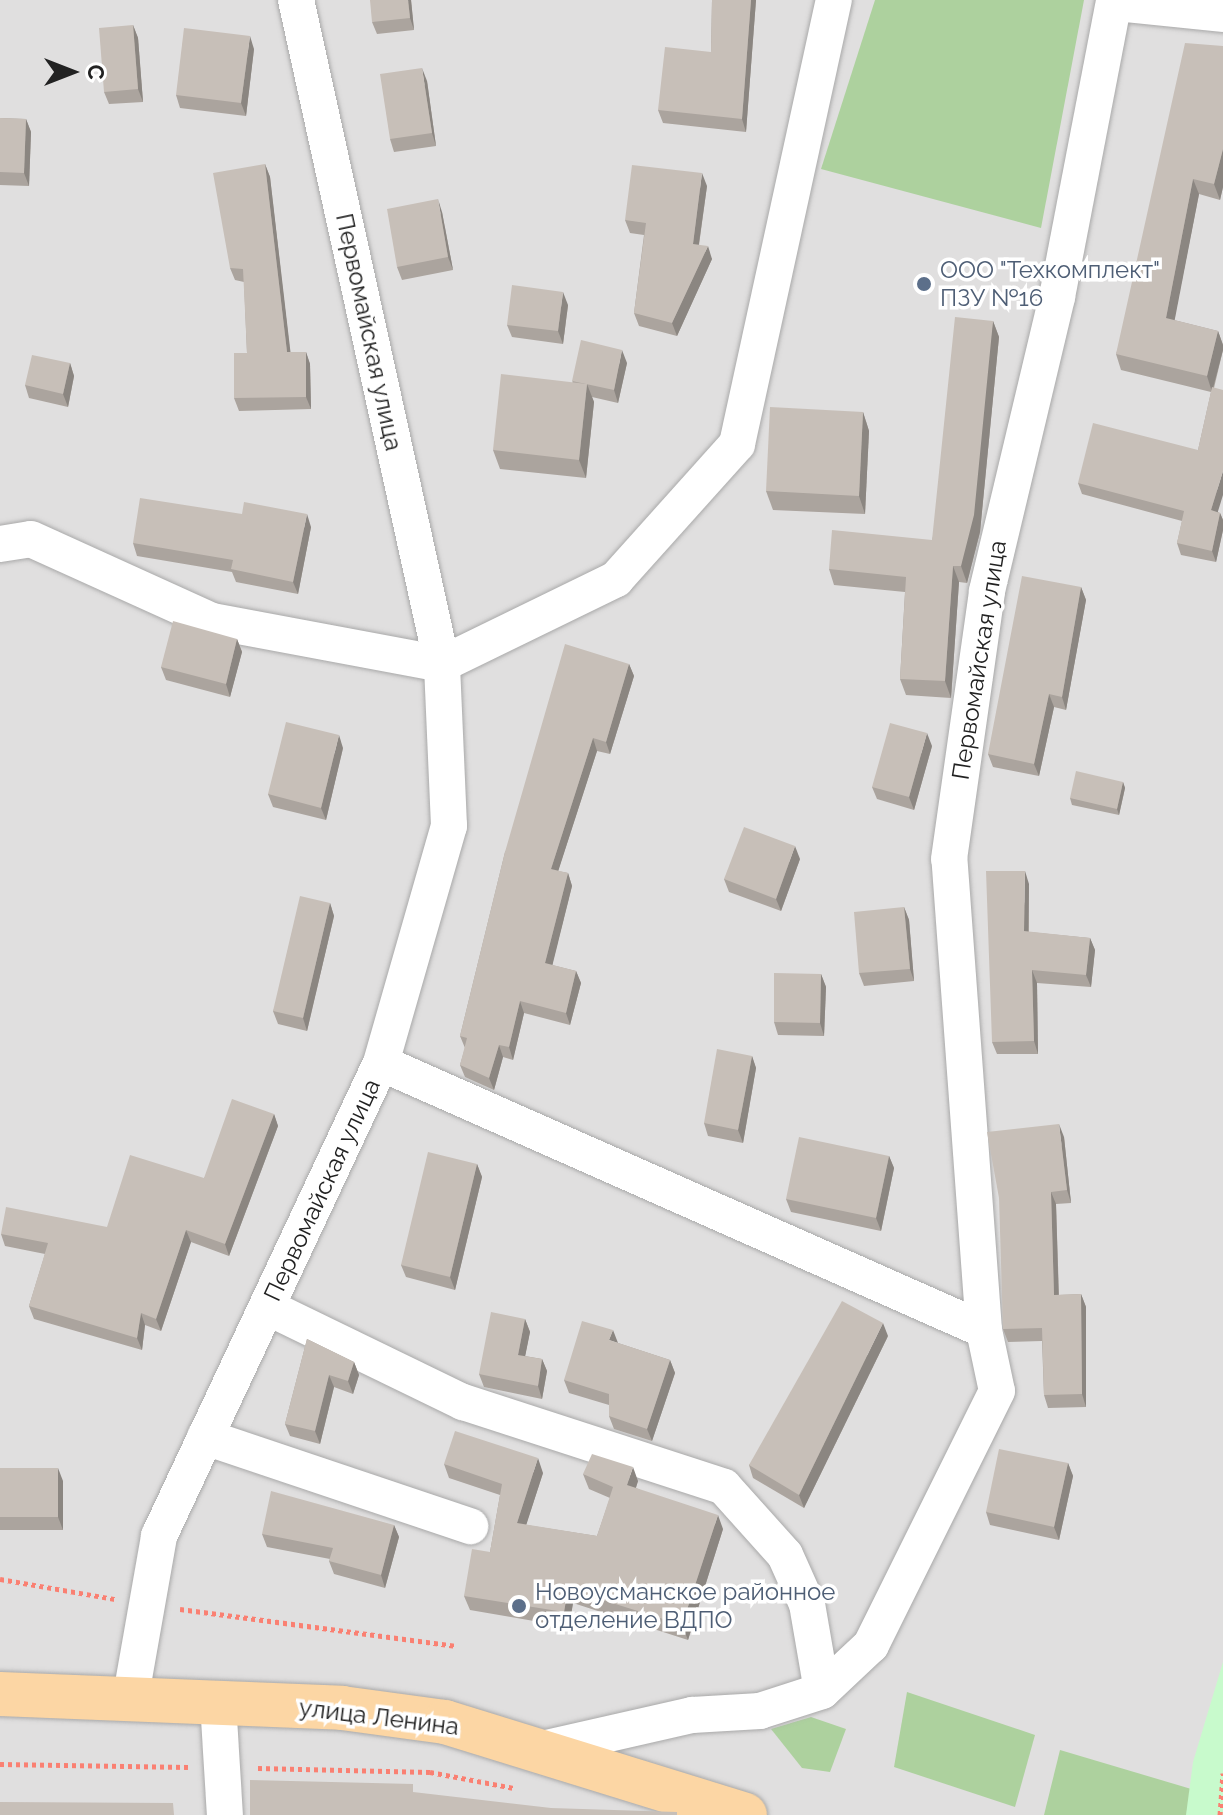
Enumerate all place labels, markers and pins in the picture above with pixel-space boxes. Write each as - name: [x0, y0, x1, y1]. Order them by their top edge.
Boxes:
- place label: ООО "Техкомплект" ПЗУ №16: [940, 256, 1161, 312]
- marker: ООО "Техкомплект" ПЗУ №16: [915, 275, 933, 293]
- place label: Новоусманское районное отделение ВДПО: [535, 1578, 835, 1634]
- marker: Новоусманское районное отделение ВДПО: [510, 1597, 528, 1615]

